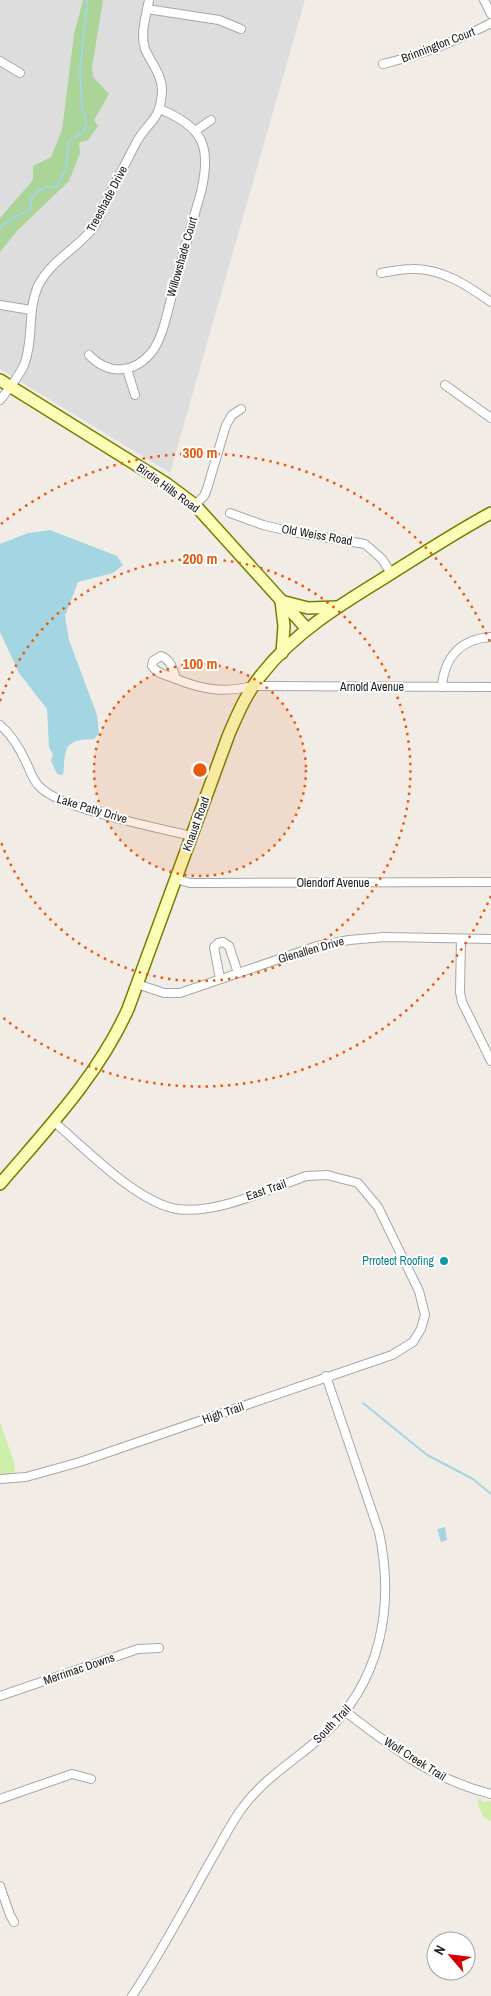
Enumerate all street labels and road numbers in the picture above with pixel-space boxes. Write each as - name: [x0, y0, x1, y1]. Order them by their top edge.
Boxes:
- street label: Brinnington Court: [399, 24, 477, 66]
- street label: Treeshade Drive: [83, 163, 131, 235]
- street label: Willowshade Court: [163, 215, 201, 299]
- street label: Birdie Hills Road: [133, 460, 203, 516]
- street label: Old Weiss Road: [280, 521, 354, 549]
- street label: Arnold Avenue: [339, 679, 404, 695]
- street label: Lake Patty Drive: [55, 791, 129, 827]
- street label: Knaust Road: [179, 795, 213, 853]
- street label: Olendorf Avenue: [296, 875, 370, 891]
- street label: Glenallen Drive: [276, 933, 346, 967]
- street label: East Trail: [244, 1176, 288, 1204]
- street label: High Trail: [200, 1398, 246, 1428]
- street label: Merrimac Downs: [41, 1649, 117, 1689]
- street label: South Trail: [310, 1701, 354, 1747]
- street label: Wolf Creek Trail: [381, 1734, 449, 1784]

